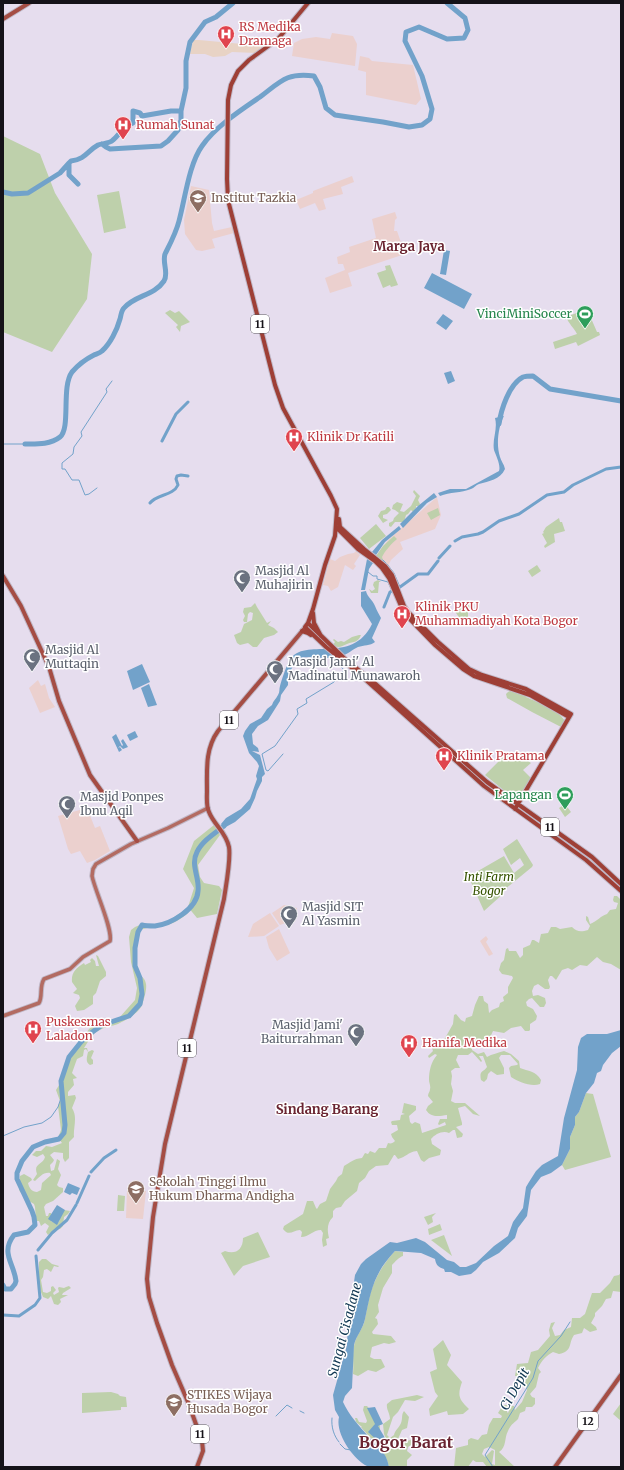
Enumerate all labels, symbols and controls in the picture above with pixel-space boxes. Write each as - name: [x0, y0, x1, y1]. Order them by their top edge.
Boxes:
- place label: RS Medika Dramaga: [239, 19, 301, 48]
- hospital icon: RS Medika Dramaga: [216, 24, 236, 49]
- hospital icon: Rumah Sunat: [113, 115, 133, 140]
- place label: Rumah Sunat: [136, 117, 215, 132]
- school or university icon: Institut Tazkia: [188, 188, 208, 213]
- place label: Institut Tazkia: [211, 190, 297, 205]
- district label: Marga Jaya: [373, 238, 445, 255]
- sports icon: VinciMiniSoccer: [575, 304, 595, 329]
- place label: VinciMiniSoccer: [476, 306, 573, 321]
- road number: 11: [251, 315, 269, 333]
- hospital icon: Klinik Dr Katili: [284, 427, 304, 452]
- place label: Klinik Dr Katili: [307, 429, 394, 444]
- place label: Masjid Al Muhajirin: [255, 563, 313, 592]
- mosque icon: Masjid Al Muhajirin: [232, 568, 252, 593]
- place label: Klinik PKU Muhammadiyah Kota Bogor: [415, 599, 579, 628]
- hospital icon: Klinik PKU Muhammadiyah Kota Bogor: [392, 604, 412, 629]
- place label: Masjid Al Muttaqin: [45, 642, 99, 671]
- mosque icon: Masjid Al Muttaqin: [22, 647, 42, 672]
- place label: Masjid Jami' Al Madinatul Munawaroh: [288, 654, 420, 683]
- mosque icon: Masjid Jami' Al Madinatul Munawaroh: [265, 659, 285, 684]
- road number: 11: [220, 711, 238, 729]
- hospital icon: Klinik Pratama: [434, 746, 454, 771]
- place label: Klinik Pratama: [457, 748, 545, 763]
- sports icon: Lapangan: [555, 785, 575, 810]
- place label: Lapangan: [494, 787, 552, 802]
- place label: Masjid Ponpes Ibnu Aqil: [80, 789, 164, 818]
- mosque icon: Masjid Ponpes Ibnu Aqil: [57, 794, 77, 819]
- road number: 11: [541, 818, 559, 836]
- park label: Inti Farm Bogor: [464, 869, 514, 898]
- place label: Masjid SIT Al Yasmin: [301, 899, 364, 928]
- mosque icon: Masjid SIT Al Yasmin: [279, 904, 299, 929]
- place label: Puskesmas Laladon: [46, 1014, 111, 1043]
- place label: Masjid Jami' Baiturrahman: [261, 1017, 343, 1046]
- hospital icon: Puskesmas Laladon: [23, 1019, 43, 1044]
- mosque icon: Masjid Jami' Baiturrahman: [346, 1022, 366, 1047]
- hospital icon: Hanifa Medika: [399, 1033, 419, 1058]
- place label: Hanifa Medika: [422, 1035, 508, 1050]
- road number: 11: [178, 1039, 196, 1057]
- district label: Sindang Barang: [276, 1101, 378, 1118]
- place label: Sekolah Tinggi Ilmu Hukum Dharma Andigha: [149, 1174, 295, 1203]
- school or university icon: Sekolah Tinggi Ilmu Hukum Dharma Andigha: [126, 1179, 146, 1204]
- water label: Sungai Cisadane: [324, 1280, 365, 1380]
- water label: Ci Depit: [496, 1364, 533, 1414]
- place label: STIKES Wijaya Husada Bogor: [187, 1387, 272, 1416]
- school or university icon: STIKES Wijaya Husada Bogor: [164, 1392, 184, 1417]
- road number: 12: [578, 1412, 598, 1430]
- road number: 11: [191, 1425, 209, 1443]
- district label: Bogor Barat: [359, 1432, 454, 1452]

